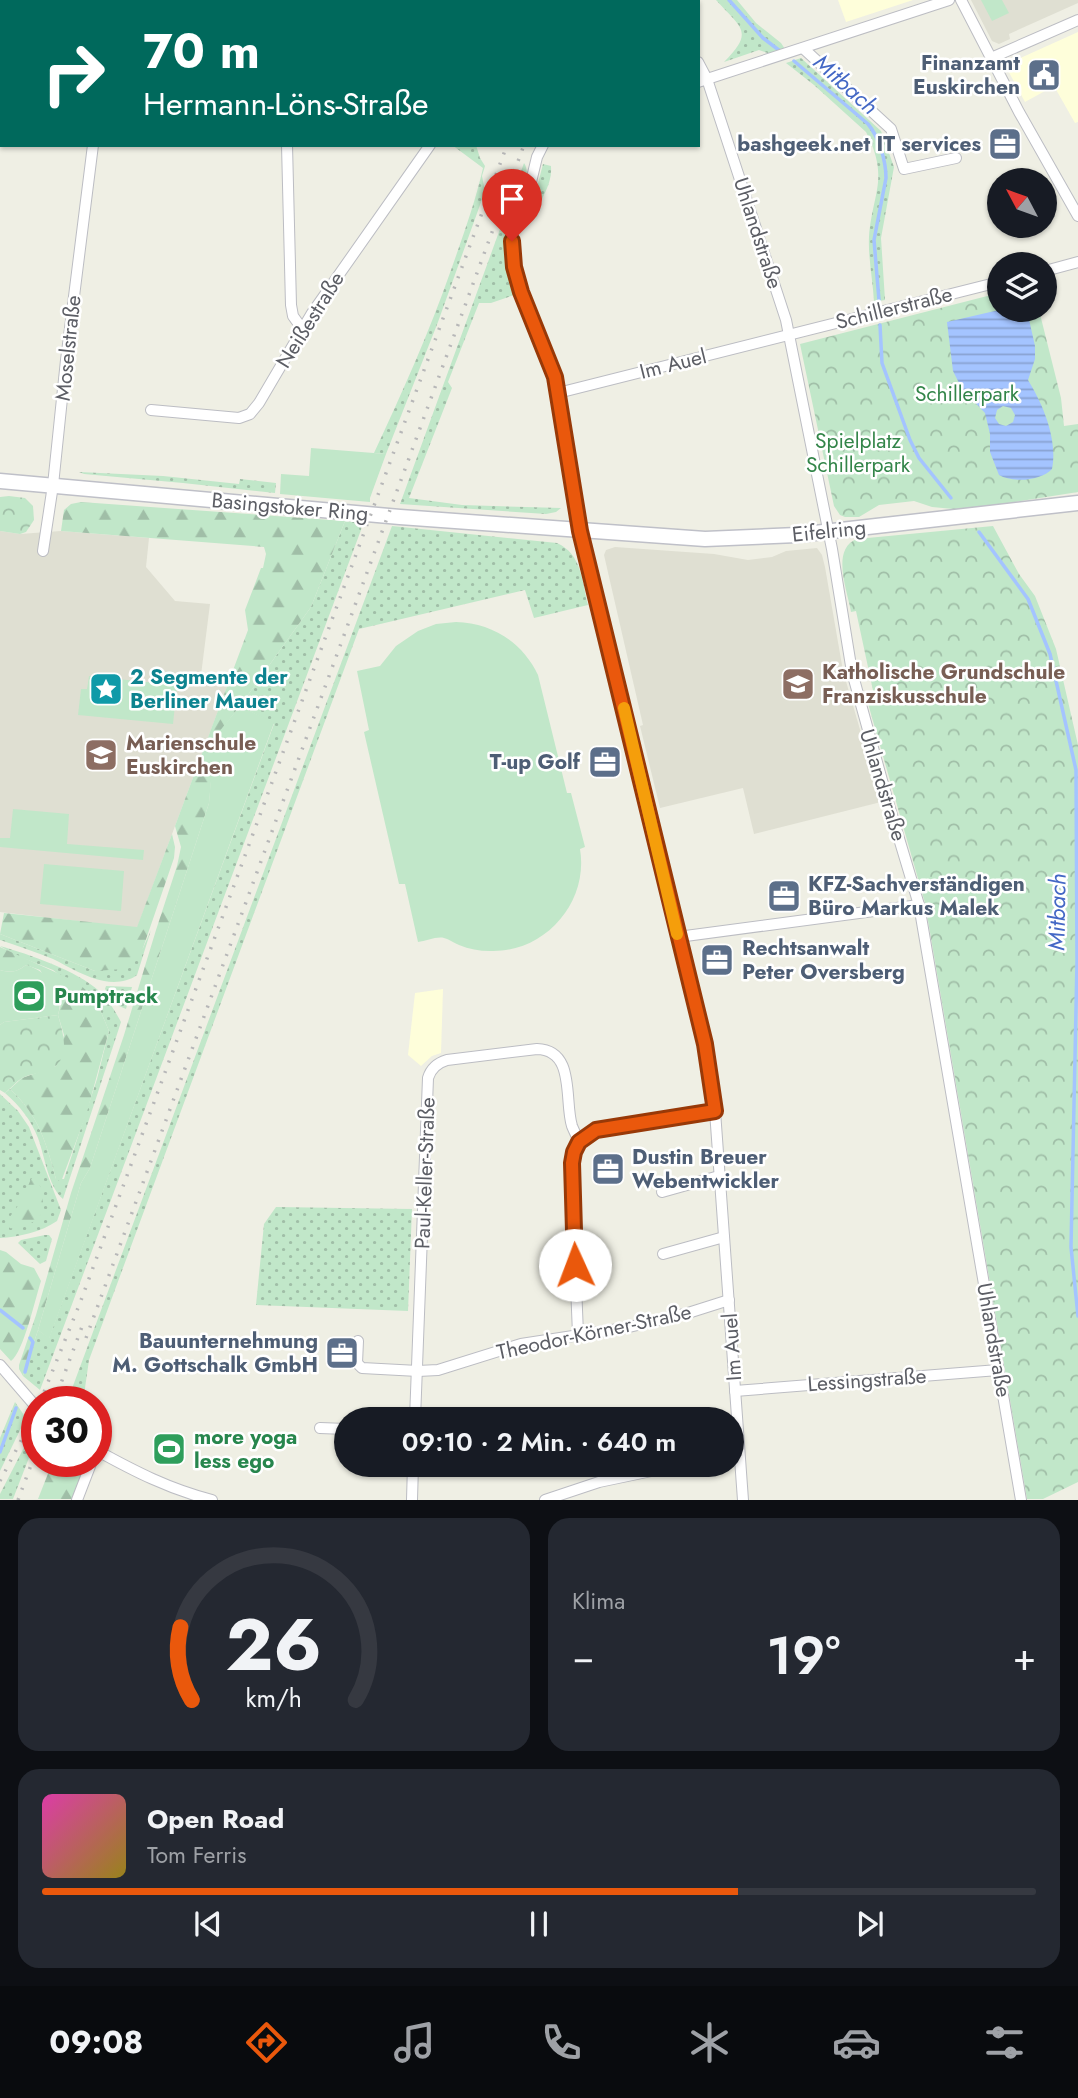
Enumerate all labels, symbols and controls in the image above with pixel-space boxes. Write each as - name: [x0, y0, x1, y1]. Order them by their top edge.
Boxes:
- text: 70 m: [143, 16, 260, 86]
- icon: right: [28, 28, 119, 119]
- water label: Mitbach: [806, 46, 886, 122]
- place label: Finanzamt Euskirchen: [913, 48, 1020, 102]
- public building icon: Finanzamt Euskirchen: [1025, 56, 1063, 94]
- text: Hermann-Löns-Straße: [143, 81, 428, 127]
- office icon: bashgeek.net IT services: [986, 125, 1024, 163]
- place label: bashgeek.net IT services: [737, 129, 981, 159]
- north arrow: [987, 168, 1057, 238]
- map controls: [987, 168, 1057, 322]
- pin: [482, 169, 542, 241]
- street label: Uhlandstraße: [726, 173, 790, 293]
- icon: arrive: [493, 180, 531, 218]
- button: layers: [987, 252, 1057, 322]
- street label: Neißestraße: [268, 266, 352, 374]
- street label: Schillerstraße: [833, 279, 956, 337]
- street label: Moselstraße: [48, 294, 88, 402]
- street label: Im Auel: [636, 341, 710, 387]
- park label: Schillerpark: [915, 379, 1020, 409]
- park label: Spielplatz Schillerpark: [806, 426, 911, 480]
- street label: Basingstoker Ring: [210, 485, 370, 529]
- street label: Eifelring: [790, 512, 868, 550]
- place label: Katholische Grundschule Franziskusschule: [822, 657, 1065, 711]
- place label: 2 Segmente der Berliner Mauer: [130, 662, 288, 716]
- school or university icon: Katholische Grundschule Franziskusschule: [779, 665, 817, 703]
- place icon: 2 Segmente der Berliner Mauer: [87, 670, 125, 708]
- street label: Uhlandstraße: [852, 725, 914, 845]
- place label: Marienschule Euskirchen: [126, 728, 256, 782]
- school or university icon: Marienschule Euskirchen: [82, 736, 120, 774]
- office icon: T-up Golf: [586, 743, 624, 781]
- place label: T-up Golf: [490, 747, 581, 777]
- place label: KFZ-Sachverständigen Büro Markus Malek: [808, 869, 1025, 923]
- water label: Mitbach: [1039, 873, 1075, 951]
- office icon: KFZ-Sachverständigen Büro Markus Malek: [765, 877, 803, 915]
- place label: Rechtsanwalt Peter Oversberg: [742, 933, 905, 987]
- office icon: Rechtsanwalt Peter Oversberg: [698, 941, 736, 979]
- sports icon: Pumptrack: [10, 977, 48, 1015]
- place label: Pumptrack: [54, 981, 158, 1011]
- street label: Paul-Keller-Straße: [407, 1096, 443, 1249]
- place label: Dustin Breuer Webentwickler: [632, 1142, 779, 1196]
- office icon: Dustin Breuer Webentwickler: [589, 1150, 627, 1188]
- position arrow: [538, 1228, 612, 1302]
- street label: Uhlandstraße: [969, 1280, 1019, 1400]
- street label: Theodor-Körner-Straße: [494, 1297, 694, 1367]
- street label: Im Auel: [715, 1312, 749, 1382]
- place label: Bauunternehmung M. Gottschalk GmbH: [112, 1326, 318, 1380]
- office icon: Bauunternehmung M. Gottschalk GmbH: [323, 1334, 361, 1372]
- street label: Lessingstraße: [807, 1361, 928, 1399]
- speed limit sign: 30: [21, 1386, 112, 1477]
- place label: more yoga less ego: [194, 1422, 297, 1476]
- text: 09:10 · 2 Min. · 640 m: [402, 1423, 676, 1461]
- sports icon: more yoga less ego: [150, 1430, 188, 1468]
- text: Klima: [572, 1584, 625, 1618]
- text: 26: [226, 1593, 322, 1698]
- text: 19°: [767, 1618, 841, 1694]
- text: −: [572, 1629, 594, 1684]
- text: +: [1013, 1629, 1036, 1684]
- text: km/h: [246, 1680, 302, 1716]
- text: Open Road: [147, 1800, 284, 1838]
- text: Tom Ferris: [147, 1838, 246, 1872]
- icon: previous: [189, 1905, 227, 1943]
- icon: pause: [520, 1905, 558, 1943]
- icon: next: [851, 1905, 889, 1943]
- icon: directions: [242, 2018, 291, 2067]
- icon: music: [390, 2018, 439, 2067]
- icon: phone: [537, 2018, 586, 2067]
- icon: climate: [685, 2018, 734, 2067]
- icon: car: [832, 2018, 881, 2067]
- icon: filters: [980, 2018, 1029, 2067]
- text: 09:08: [49, 2019, 143, 2065]

